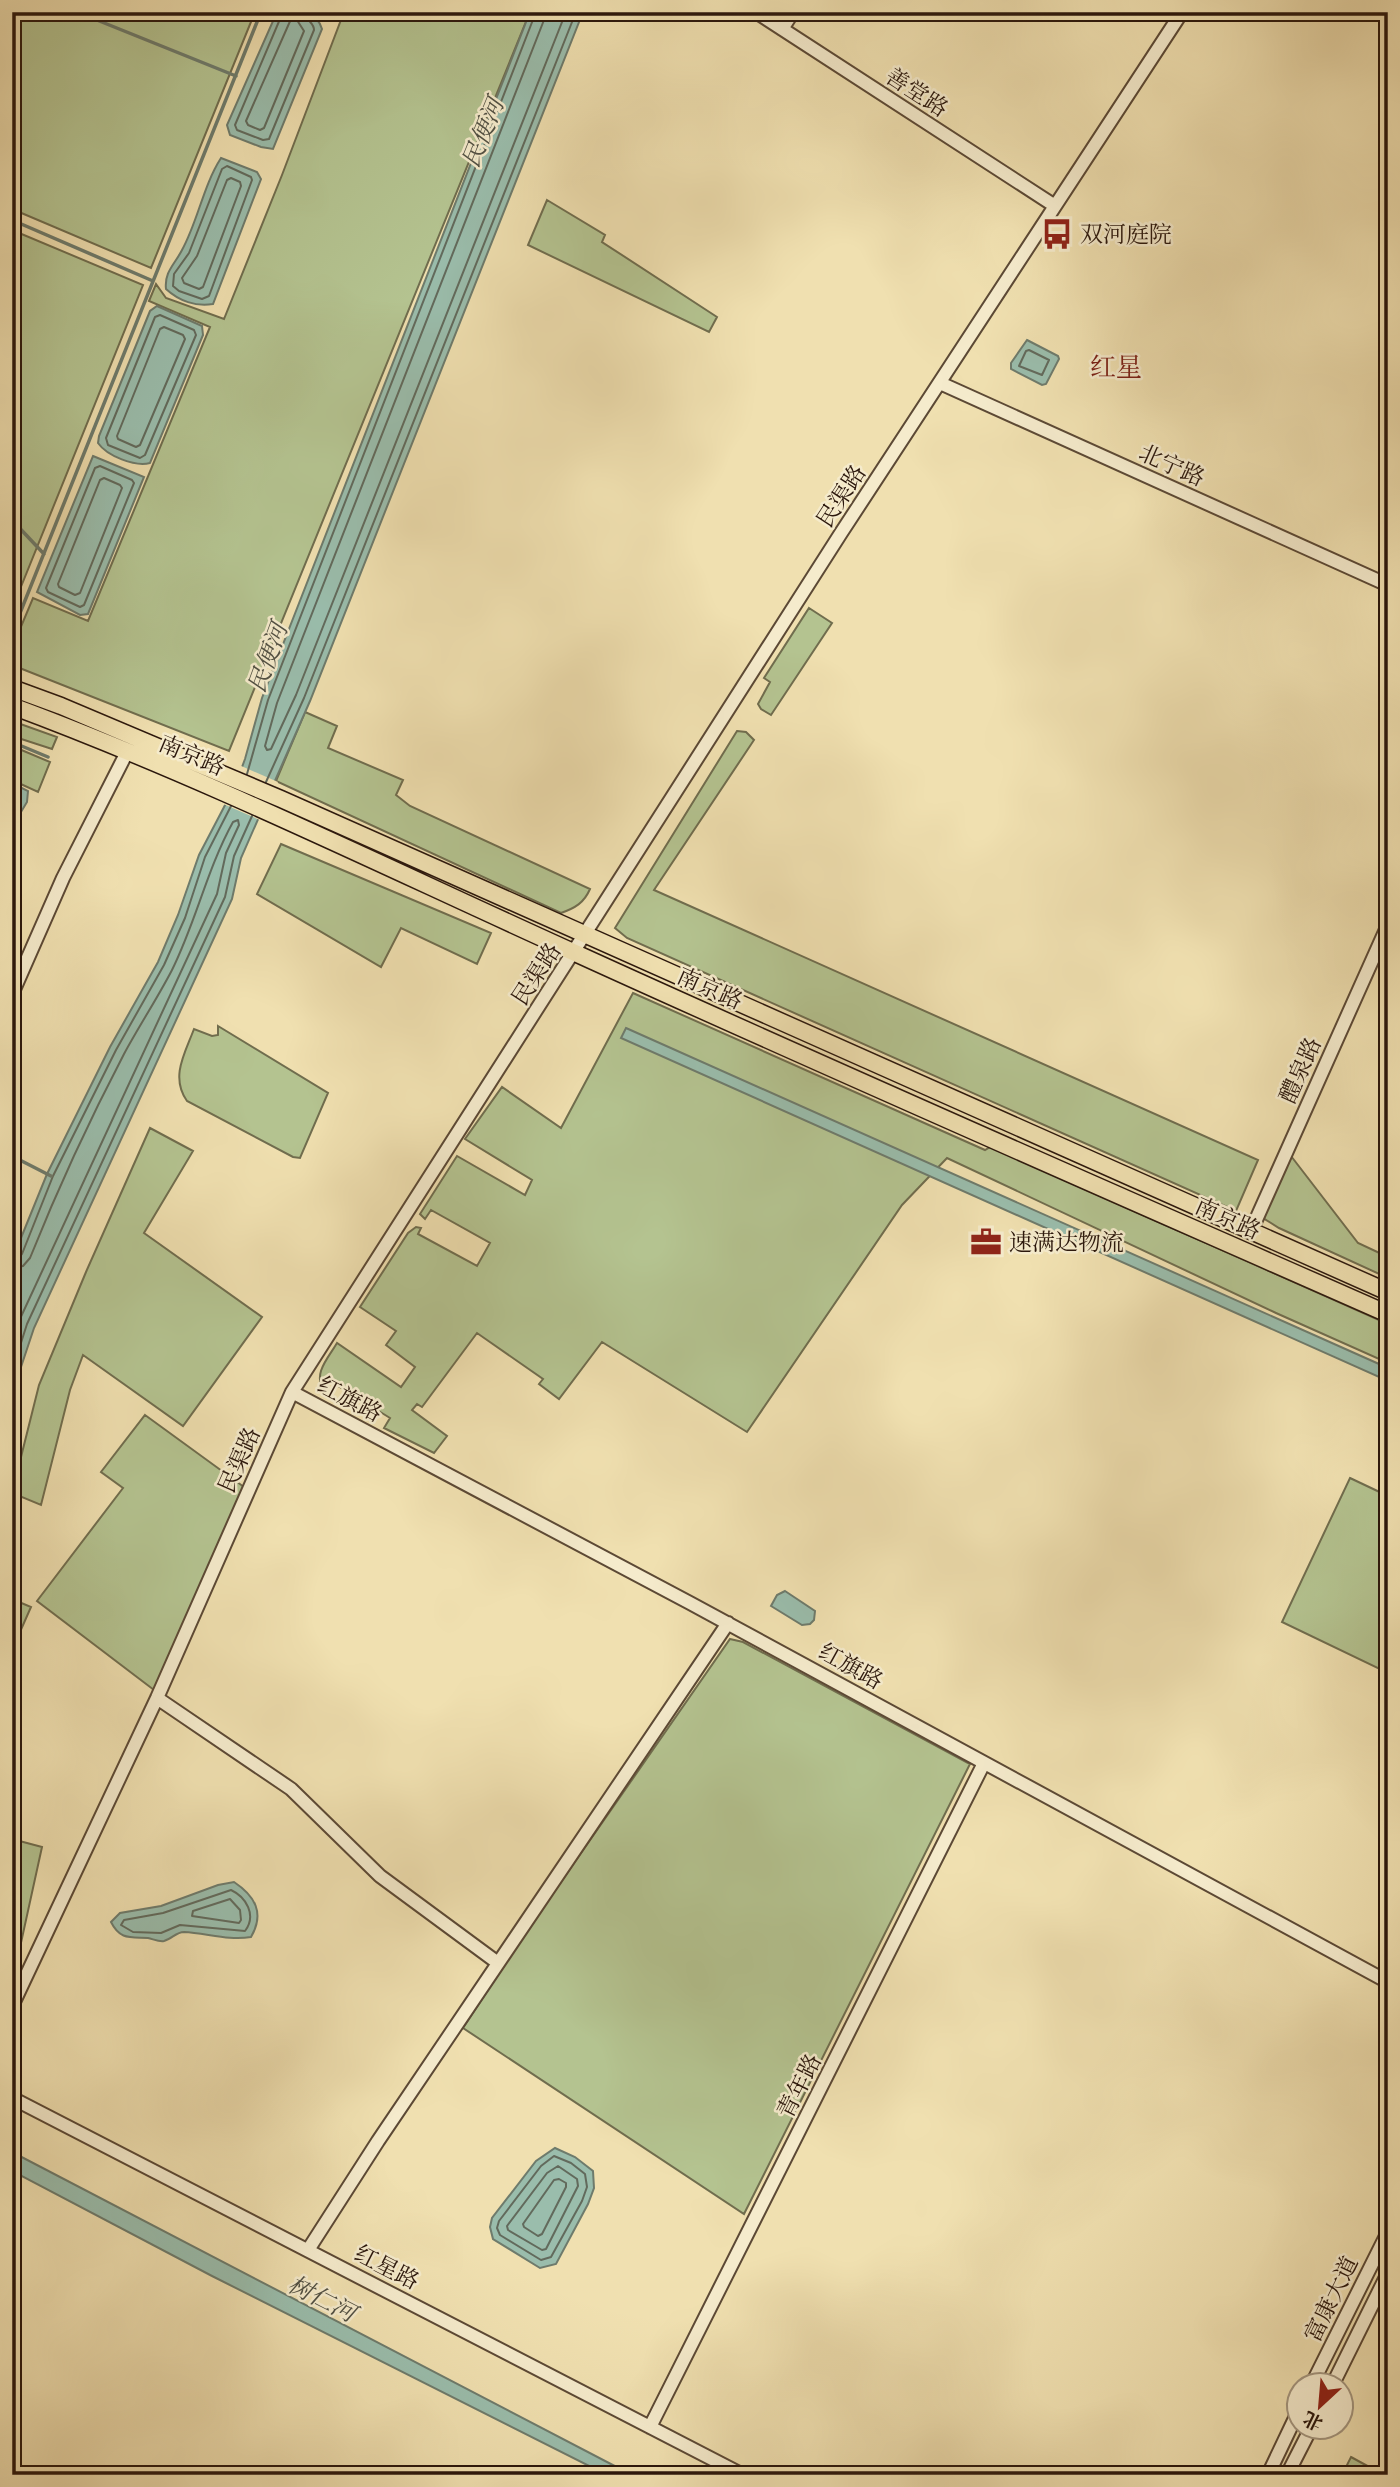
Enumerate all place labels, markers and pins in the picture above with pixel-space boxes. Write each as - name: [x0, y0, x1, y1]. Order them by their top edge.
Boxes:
- bus stop icon: 双河庭院: [1040, 217, 1074, 251]
- place label: 双河庭院: [1080, 220, 1172, 248]
- office icon: 速满达物流: [969, 1225, 1003, 1259]
- place label: 速满达物流: [1009, 1228, 1124, 1256]

